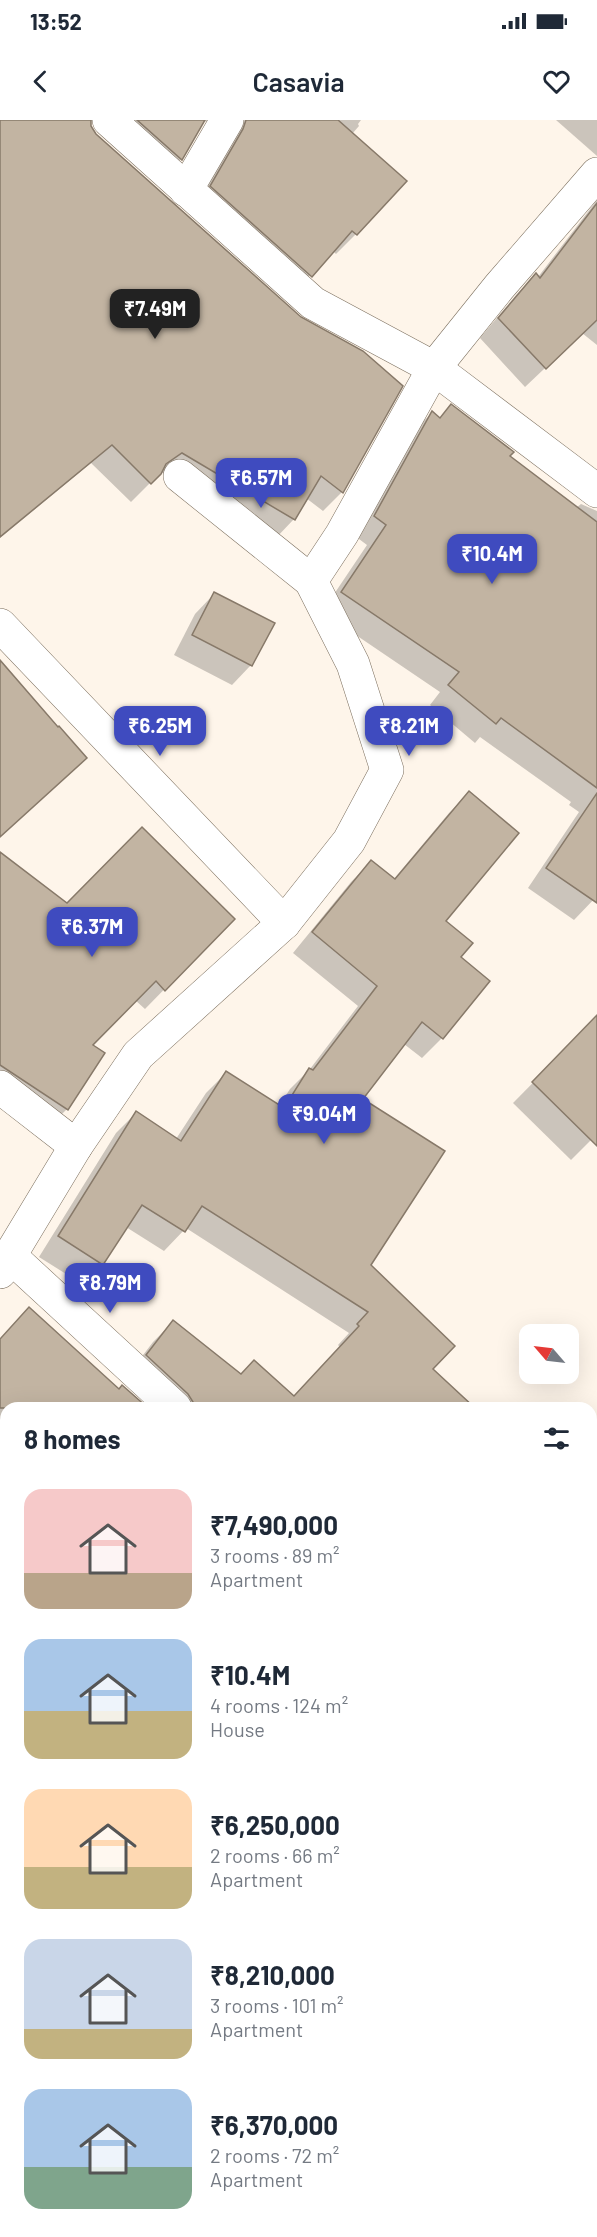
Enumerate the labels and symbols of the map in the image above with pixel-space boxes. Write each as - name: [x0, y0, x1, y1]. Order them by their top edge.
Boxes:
- pin: ₹7.49M: [106, 289, 204, 340]
- pin: ₹6.57M: [212, 458, 310, 509]
- pin: ₹10.4M: [443, 534, 541, 585]
- pin: ₹6.25M: [111, 706, 209, 757]
- pin: ₹8.21M: [360, 706, 458, 757]
- pin: ₹6.37M: [43, 907, 141, 958]
- pin: ₹9.04M: [275, 1094, 373, 1145]
- pin: ₹8.79M: [61, 1263, 159, 1314]
- north arrow: [519, 1324, 579, 1384]

